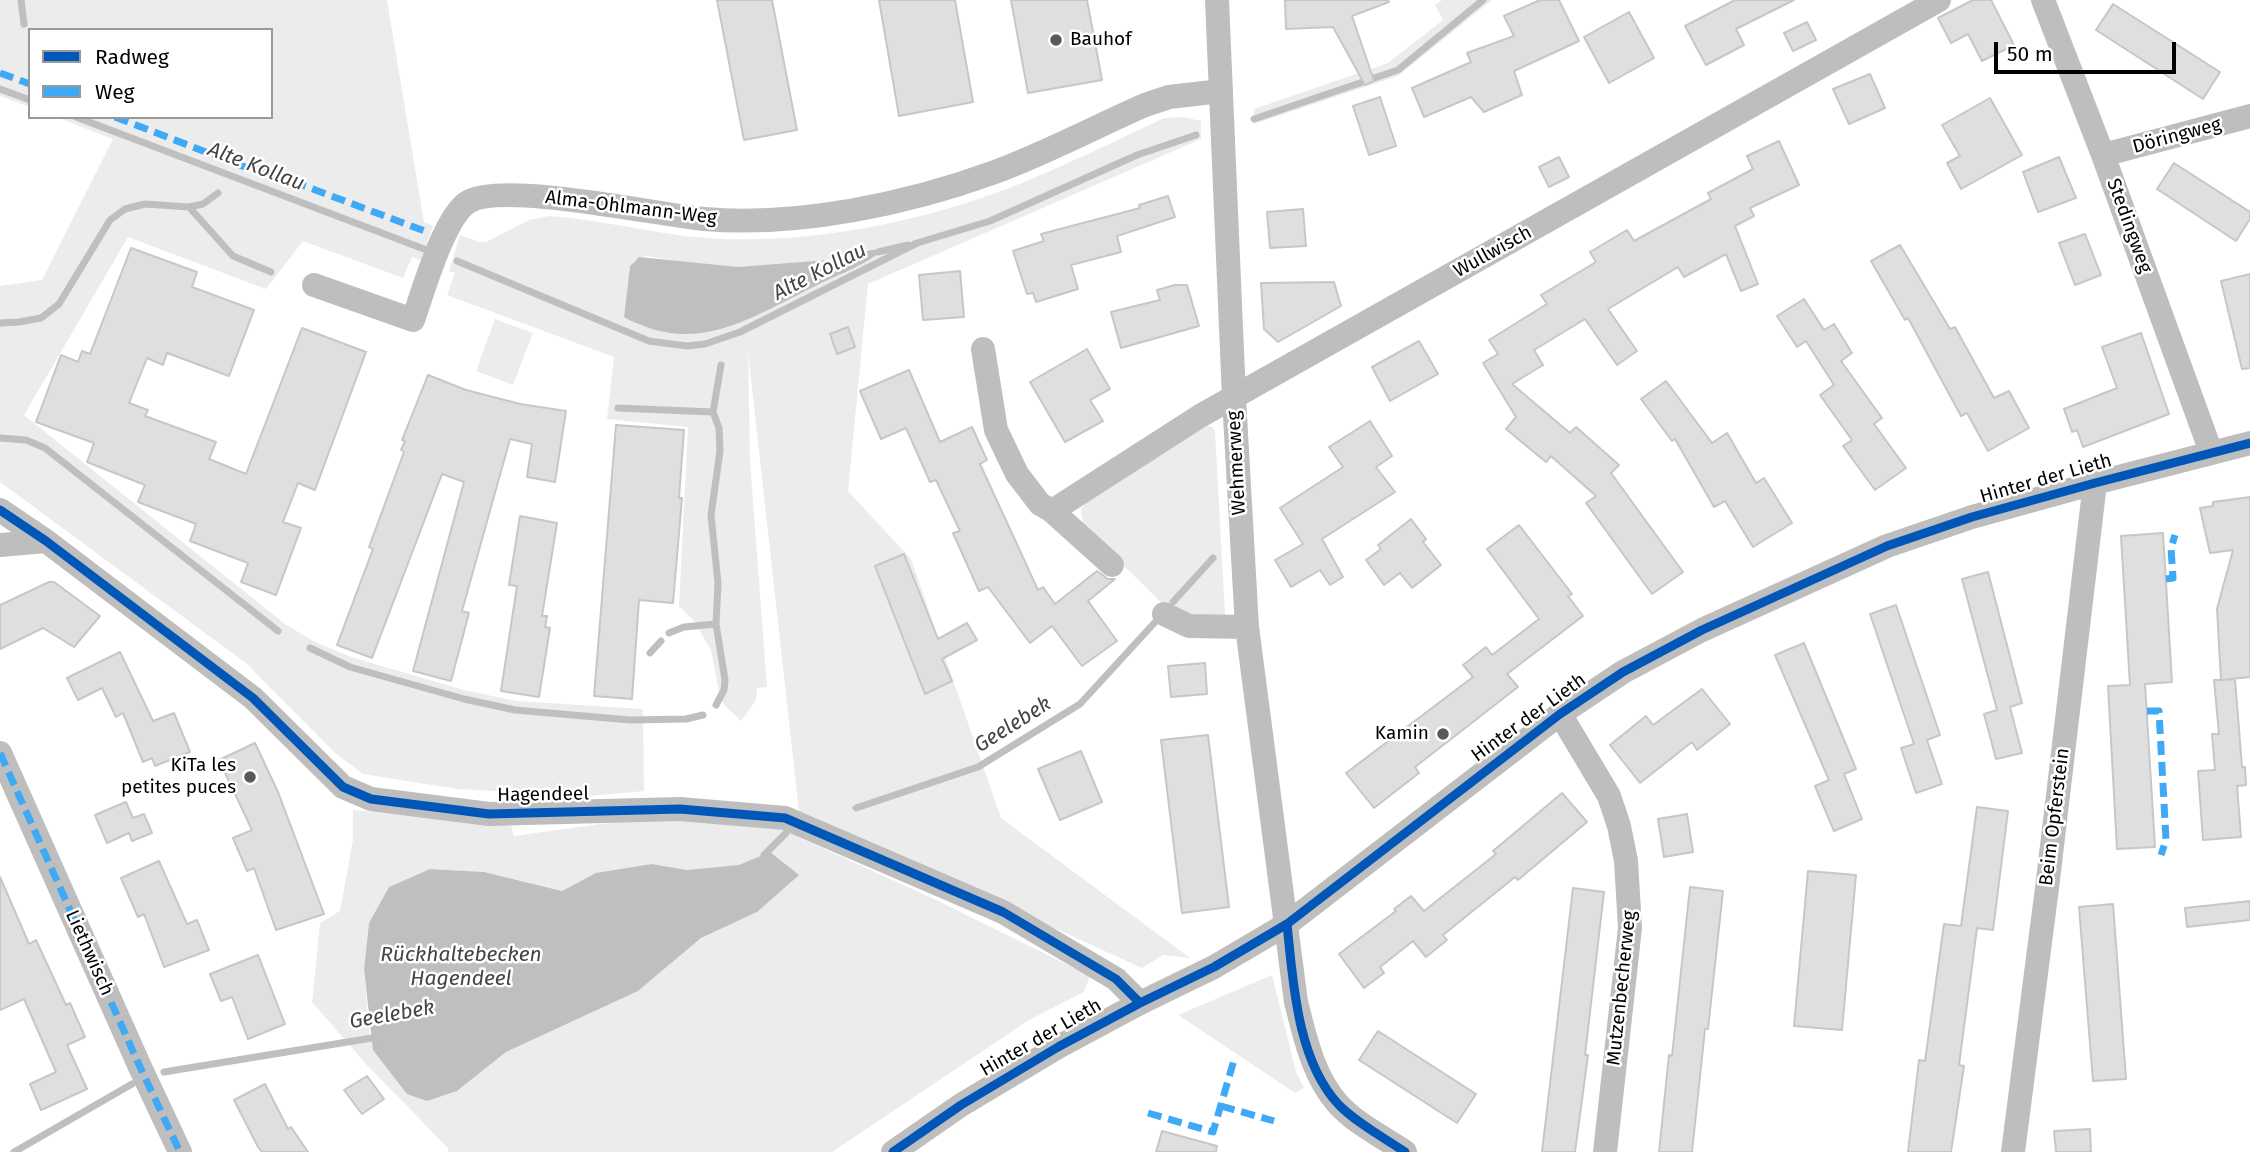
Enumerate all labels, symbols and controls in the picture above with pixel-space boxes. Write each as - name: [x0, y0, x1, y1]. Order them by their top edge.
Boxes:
- legend: [28, 28, 273, 119]
- scale bar: [1998, 28, 2180, 72]
- place label: Bauhof: [1070, 29, 1132, 51]
- marker: Bauhof: [1048, 32, 1064, 48]
- text: 50 m: [2007, 41, 2053, 67]
- text: Radweg: [95, 44, 169, 70]
- text: Weg: [95, 79, 135, 105]
- street label: Döringweg: [2130, 113, 2224, 159]
- water label: Alte Kollau: [204, 137, 308, 197]
- street label: Stedingweg: [2101, 176, 2157, 276]
- street label: Alma-Ohlmann-Weg: [544, 186, 718, 230]
- street label: Wullwisch: [1450, 221, 1536, 283]
- water label: Alte Kollau: [769, 238, 871, 306]
- street label: Wehmerweg: [1223, 410, 1251, 516]
- street label: Hinter der Lieth: [1978, 449, 2114, 509]
- street label: Hinter der Lieth: [1467, 669, 1591, 767]
- water label: Geelebek: [970, 692, 1056, 758]
- place label: Kamin: [1375, 723, 1429, 745]
- marker: Kamin: [1435, 726, 1451, 742]
- street label: Beim Opferstein: [2035, 747, 2075, 887]
- place label: KiTa les petites puces: [121, 755, 236, 799]
- marker: KiTa les petites puces: [242, 769, 258, 785]
- street label: Hagendeel: [497, 783, 589, 807]
- street label: Liethwisch: [60, 907, 118, 999]
- street label: Mutzenbecherweg: [1603, 909, 1641, 1067]
- water label: Rückhaltebecken Hagendeel: [380, 942, 542, 992]
- street label: Hinter der Lieth: [976, 994, 1106, 1082]
- water label: Geelebek: [347, 995, 437, 1035]

